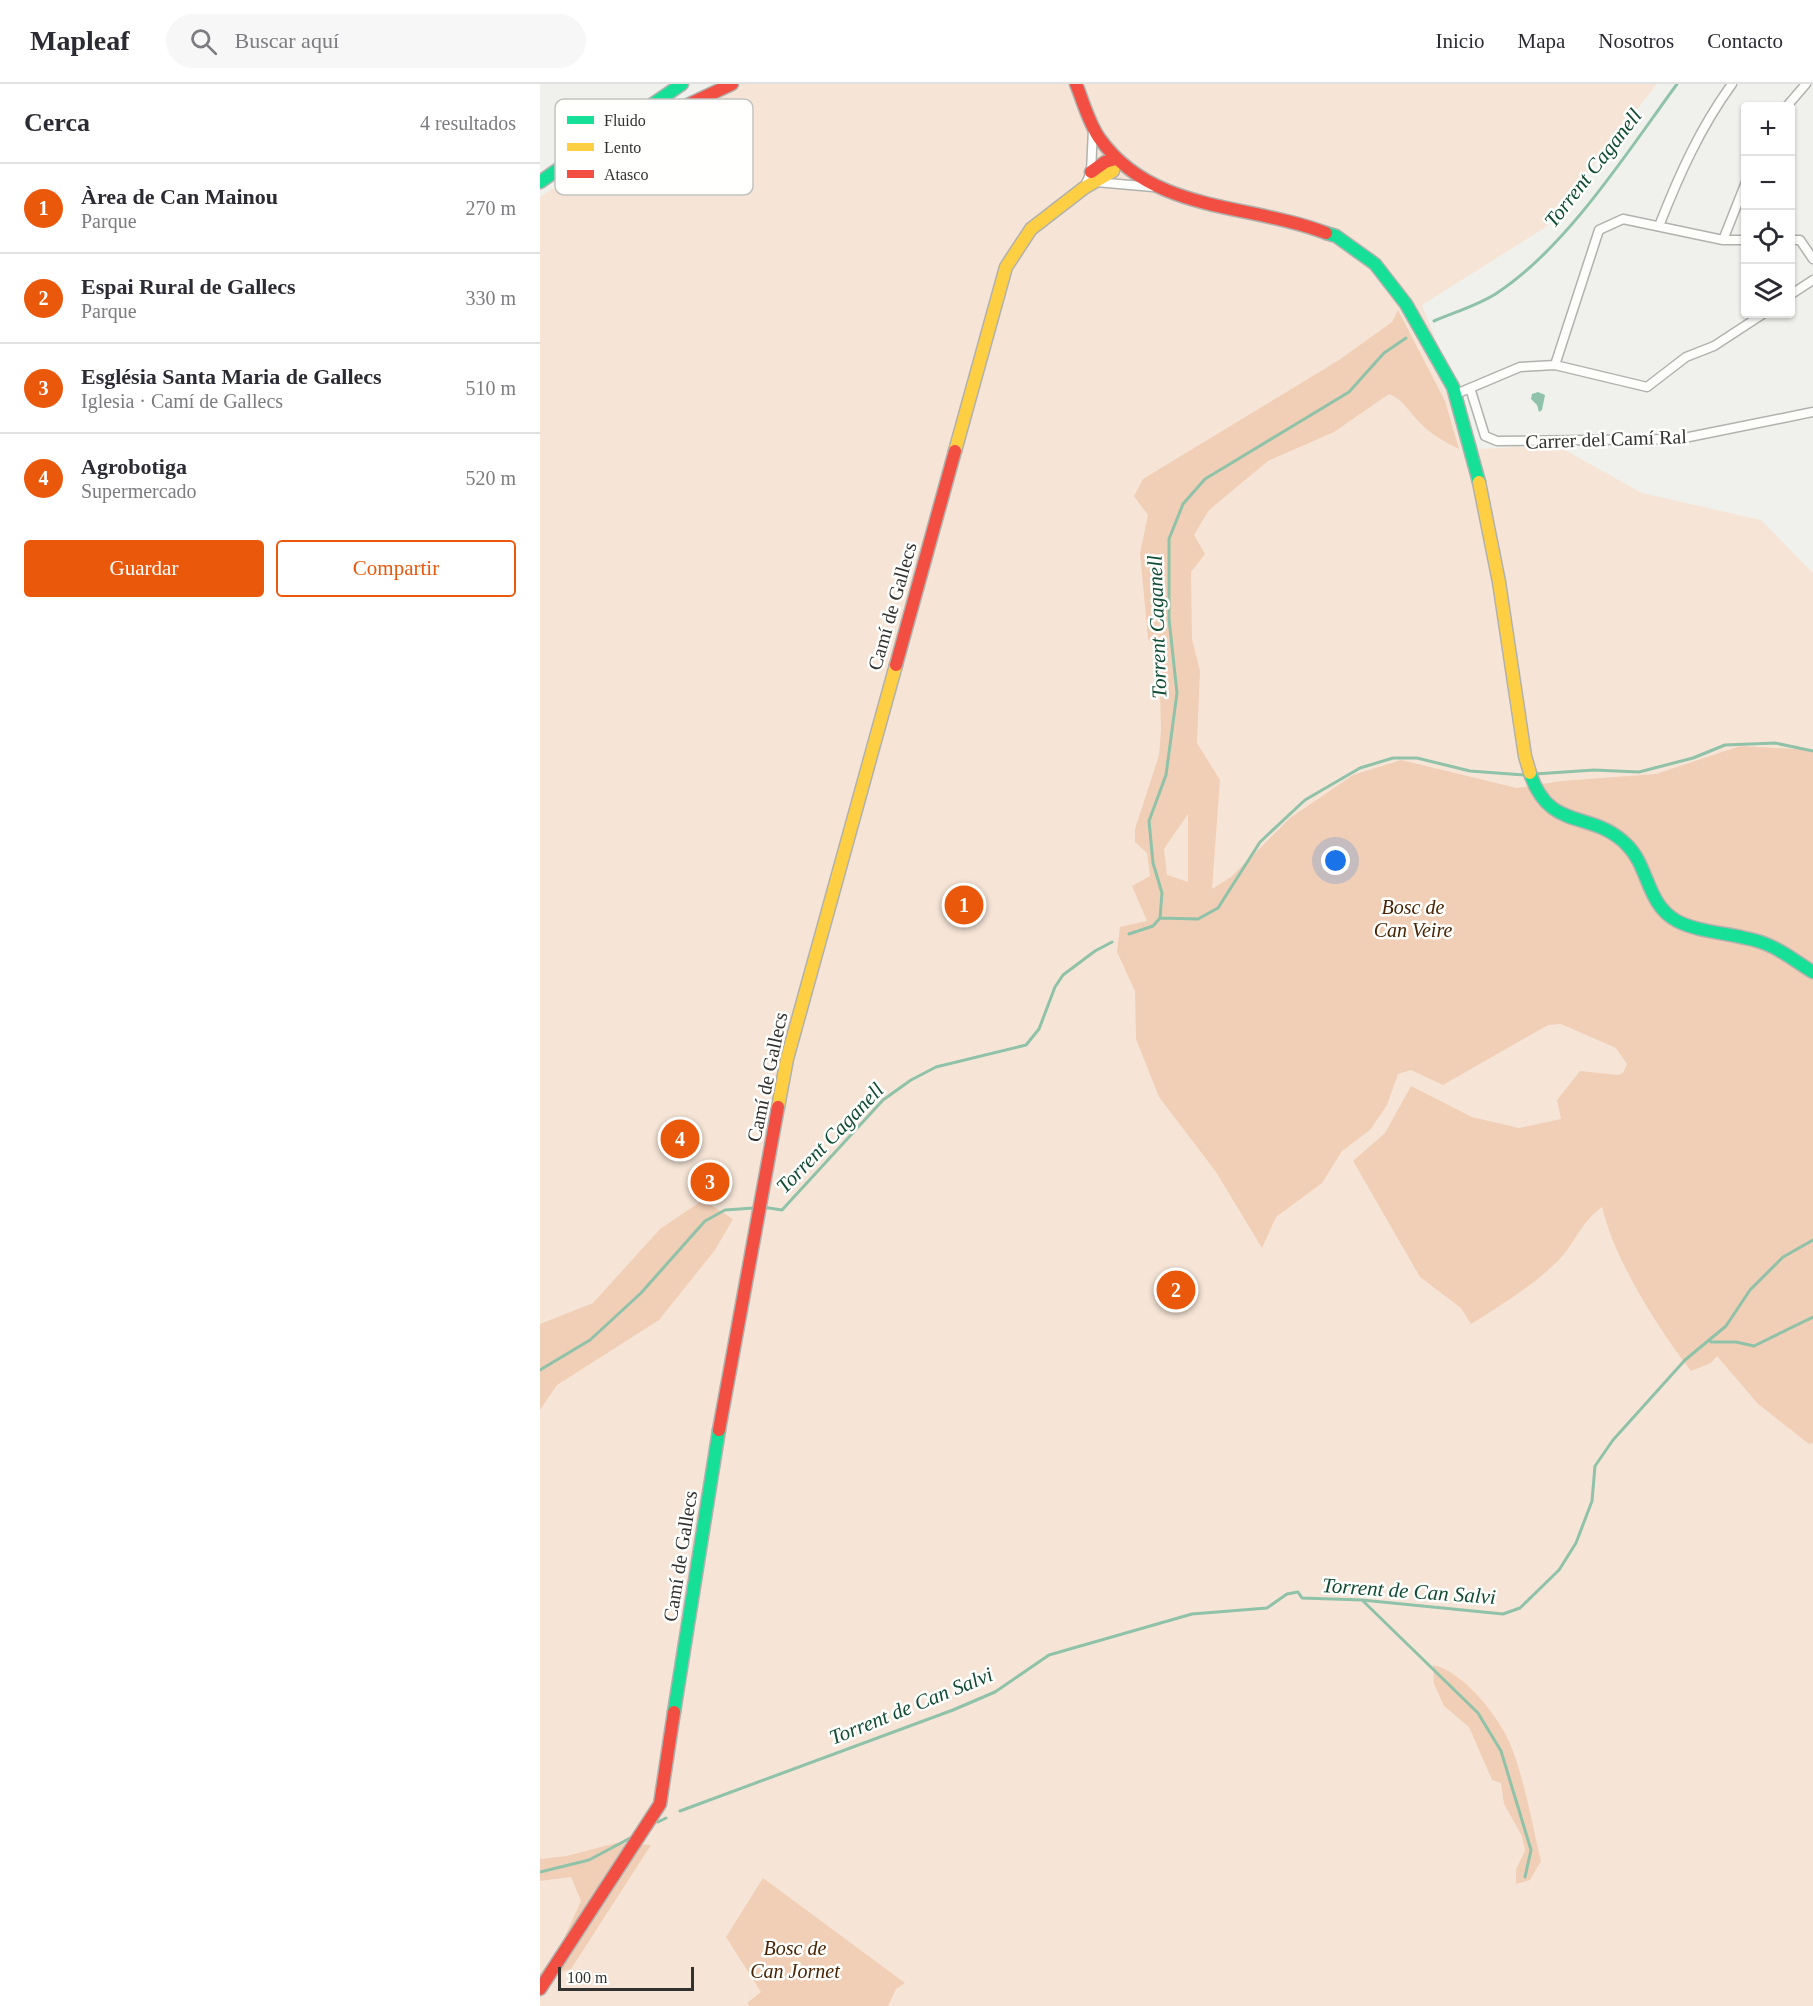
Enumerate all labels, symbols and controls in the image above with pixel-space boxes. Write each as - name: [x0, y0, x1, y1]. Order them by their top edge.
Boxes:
- search box: [166, 14, 586, 68]
- text: Mapleaf: [30, 25, 130, 56]
- icon: search: [187, 25, 220, 58]
- text: Buscar aquí: [235, 28, 339, 53]
- text: Inicio: [1436, 29, 1485, 53]
- text: Mapa: [1518, 29, 1565, 53]
- text: Nosotros: [1598, 29, 1674, 53]
- text: Contacto: [1707, 29, 1783, 53]
- legend: [555, 99, 753, 195]
- map controls: [1741, 102, 1795, 318]
- button: +: [1741, 102, 1795, 156]
- water label: Torrent Caganell: [1539, 104, 1647, 232]
- text: Cerca: [24, 108, 90, 137]
- text: 4 resultados: [420, 112, 516, 134]
- text: Fluido: [604, 112, 646, 129]
- text: Lento: [604, 139, 641, 156]
- button: −: [1741, 156, 1795, 210]
- text: Atasco: [604, 166, 648, 183]
- text: Àrea de Can Mainou: [81, 184, 278, 209]
- text: 1: [39, 197, 49, 219]
- text: 270 m: [465, 197, 516, 219]
- text: Parque: [81, 210, 137, 232]
- button: locate: [1741, 210, 1795, 264]
- button: layers: [1741, 264, 1795, 318]
- text: Espai Rural de Gallecs: [81, 274, 296, 299]
- text: 2: [39, 287, 49, 309]
- text: 330 m: [465, 287, 516, 309]
- text: Parque: [81, 300, 137, 322]
- text: Església Santa Maria de Gallecs: [81, 364, 382, 389]
- text: 3: [39, 377, 49, 399]
- text: 510 m: [465, 377, 516, 399]
- text: Iglesia · Camí de Gallecs: [81, 390, 283, 412]
- street label: Carrer del Camí Ral: [1525, 425, 1688, 453]
- text: Agrobotiga: [81, 454, 187, 479]
- text: 4: [39, 467, 49, 489]
- text: 520 m: [465, 467, 516, 489]
- text: Supermercado: [81, 480, 197, 502]
- street label: Camí de Gallecs: [863, 539, 921, 673]
- button: Guardar: [24, 540, 264, 597]
- button: Compartir: [276, 540, 516, 597]
- water label: Torrent Caganell: [1142, 555, 1172, 699]
- your location: [1321, 846, 1350, 875]
- pin: 1: [944, 882, 984, 928]
- park label: Bosc de Can Veire: [1374, 896, 1452, 941]
- street label: Camí de Gallecs: [742, 1010, 792, 1144]
- water label: Torrent Caganell: [771, 1078, 889, 1198]
- pin: 4: [660, 1116, 700, 1162]
- pin: 3: [690, 1160, 730, 1204]
- pin: 2: [1156, 1268, 1196, 1312]
- street label: Camí de Gallecs: [659, 1489, 701, 1623]
- water label: Torrent de Can Salvi: [1321, 1573, 1497, 1609]
- water label: Torrent de Can Salvi: [826, 1662, 996, 1750]
- park label: Bosc de Can Jornet: [750, 1937, 840, 1982]
- scale bar: [558, 1964, 694, 1992]
- text: 100 m: [567, 1969, 607, 1986]

